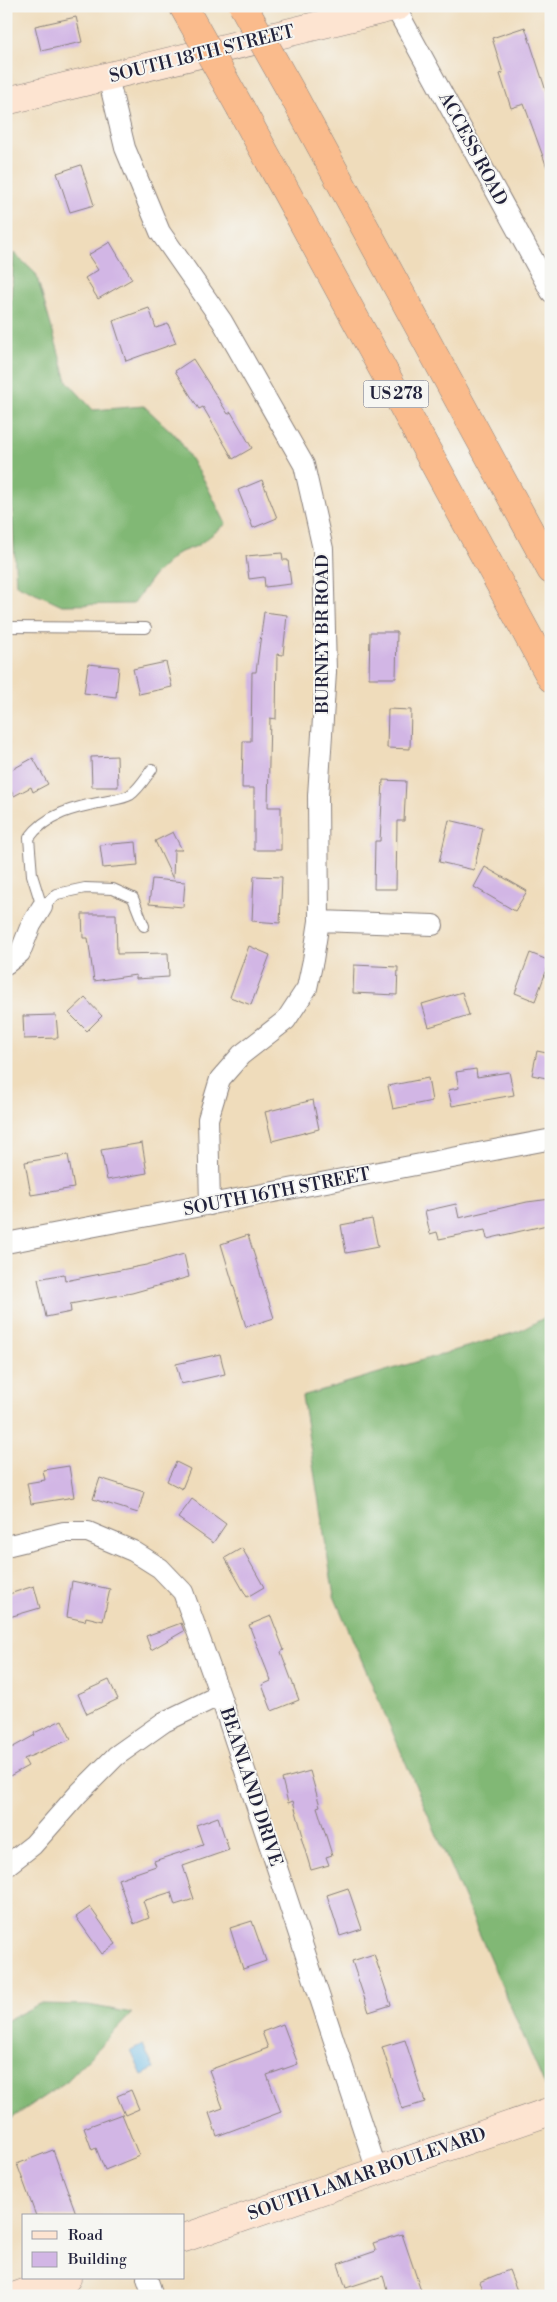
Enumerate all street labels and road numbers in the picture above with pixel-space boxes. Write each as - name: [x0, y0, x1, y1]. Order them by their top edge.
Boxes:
- street label: SOUTH 18TH STREET: [107, 20, 297, 88]
- street label: ACCESS ROAD: [433, 88, 512, 210]
- road number: US 278: [364, 380, 428, 408]
- street label: BURNEY BR ROAD: [311, 554, 334, 715]
- street label: SOUTH 16TH STREET: [182, 1163, 373, 1221]
- street label: BEANLAND DRIVE: [214, 1704, 287, 1869]
- street label: SOUTH LAMAR BOULEVARD: [245, 2122, 489, 2226]

